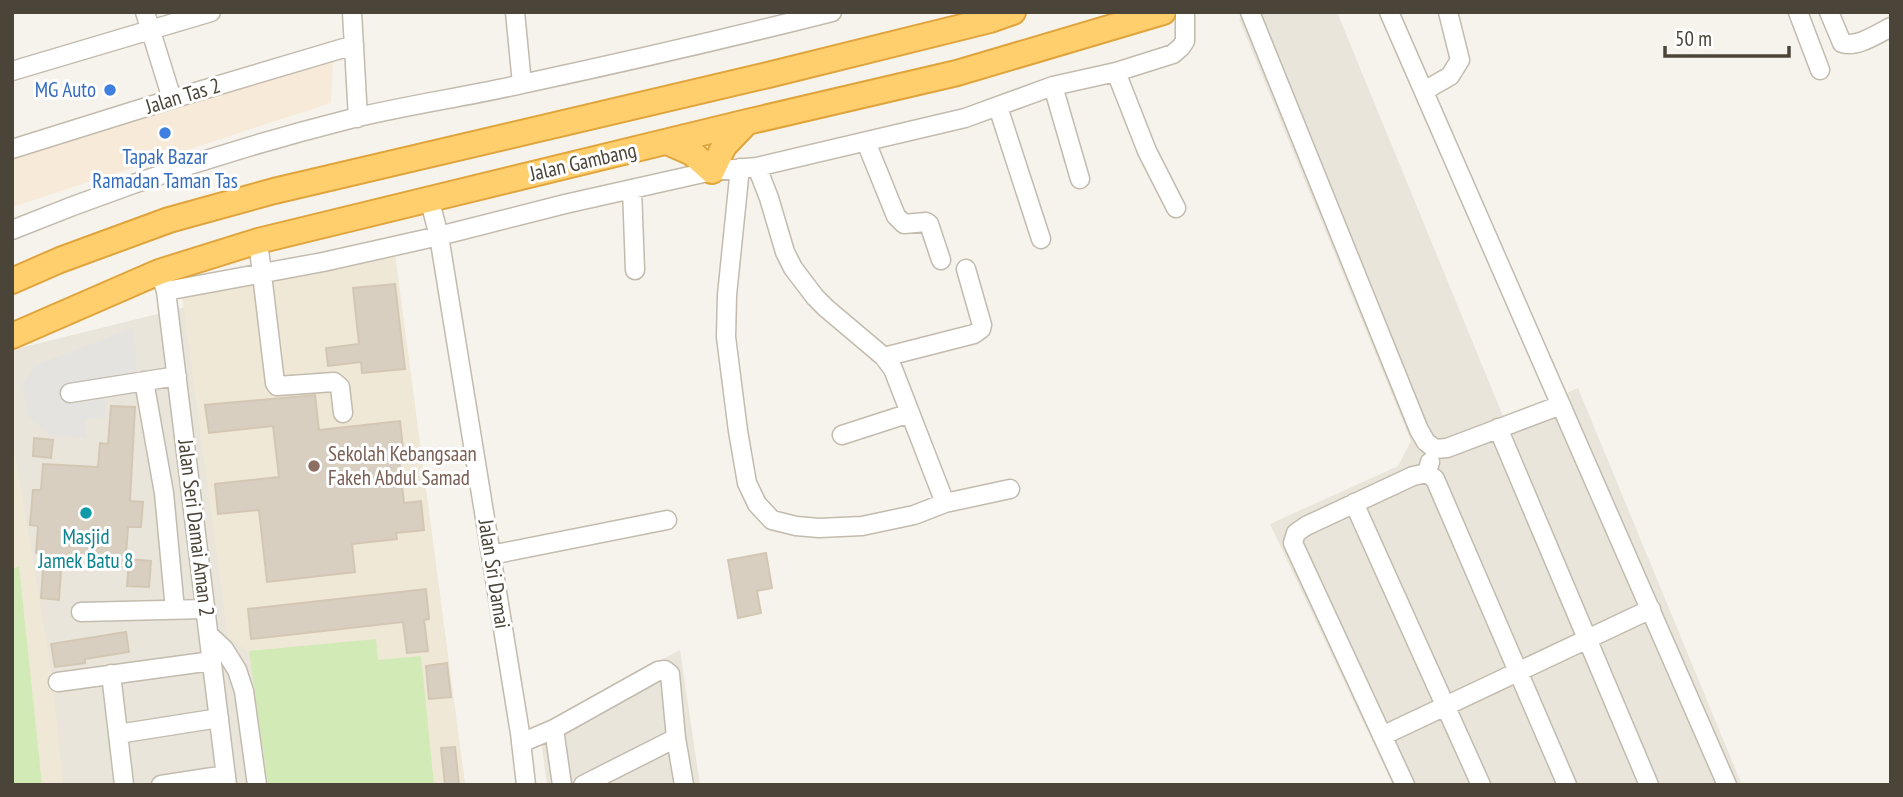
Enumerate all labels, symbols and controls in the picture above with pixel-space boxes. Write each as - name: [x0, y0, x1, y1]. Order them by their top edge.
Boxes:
- scale bar: [1665, 14, 1789, 58]
- text: 50 m: [1675, 25, 1712, 52]
- street label: Jalan Tas 2: [141, 71, 224, 120]
- place label: MG Auto: [35, 76, 96, 103]
- marker: MG Auto: [102, 82, 118, 98]
- marker: Tapak Bazar Ramadan Taman Tas: [157, 125, 173, 141]
- street label: Jalan Gambang: [526, 136, 639, 187]
- place label: Tapak Bazar Ramadan Taman Tas: [92, 143, 238, 194]
- street label: Jalan Seri Damai Aman 2: [172, 437, 221, 618]
- place label: Sekolah Kebangsaan Fakeh Abdul Samad: [328, 440, 477, 491]
- marker: Sekolah Kebangsaan Fakeh Abdul Samad: [306, 458, 322, 474]
- marker: Masjid Jamek Batu 8: [78, 505, 94, 521]
- street label: Jalan Sri Damai: [472, 516, 516, 630]
- place label: Masjid Jamek Batu 8: [38, 523, 133, 574]

